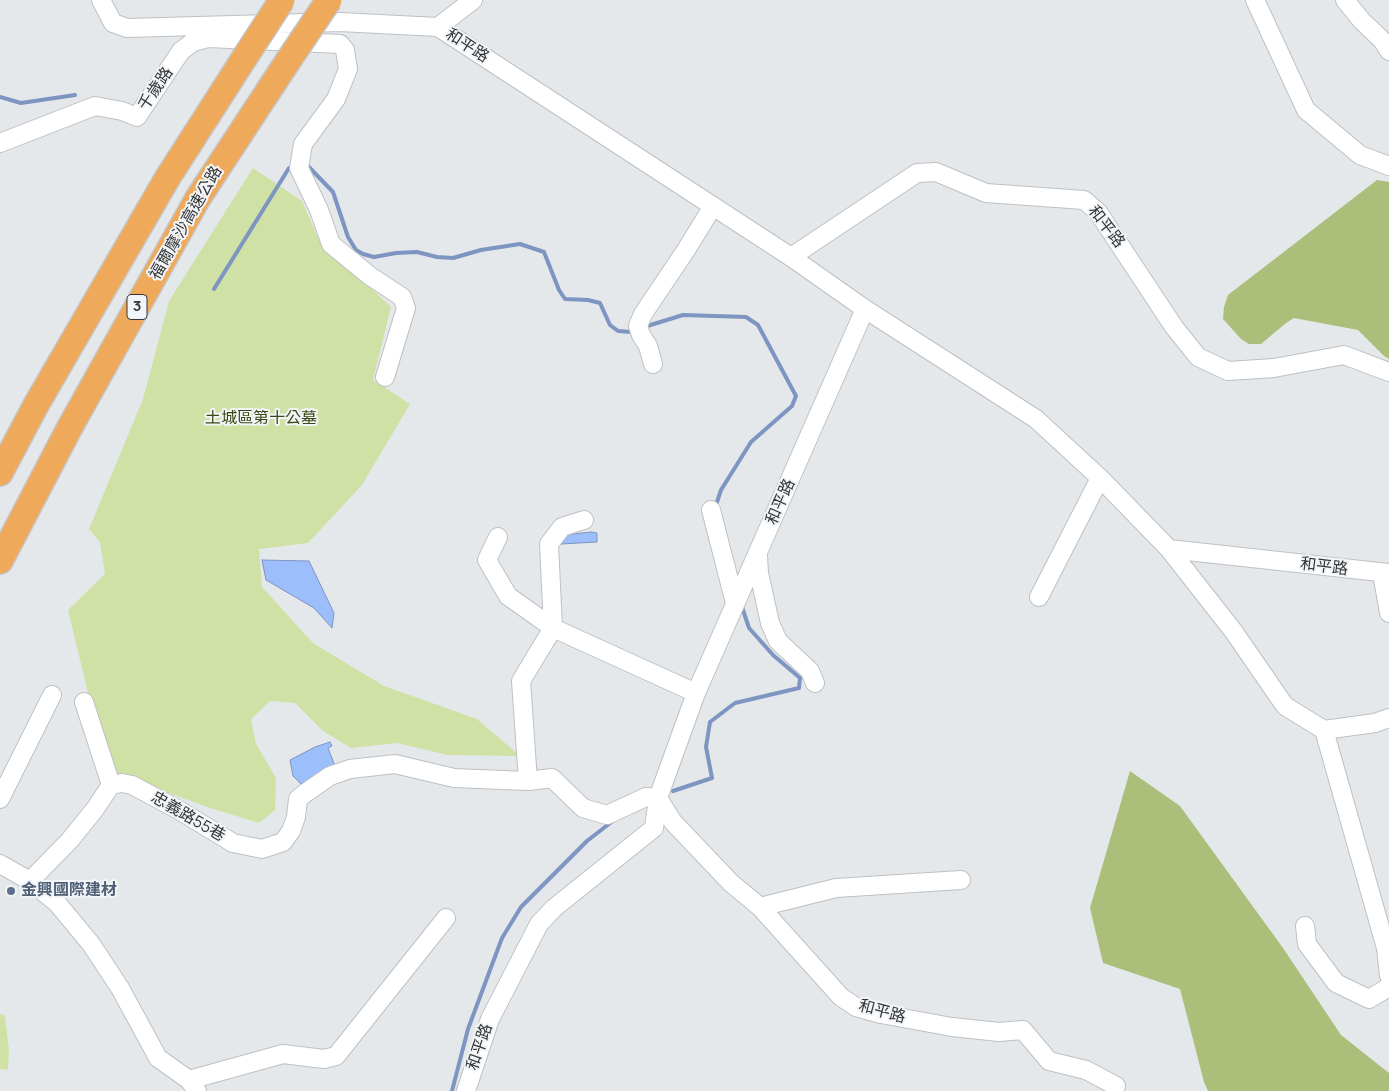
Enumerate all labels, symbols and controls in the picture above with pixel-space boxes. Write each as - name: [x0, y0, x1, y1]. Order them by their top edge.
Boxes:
- street label: 和平路: [442, 25, 492, 67]
- street label: 千歲路: [135, 64, 177, 114]
- street label: 福爾摩沙高速公路: [146, 163, 226, 283]
- street label: 和平路: [1084, 202, 1128, 252]
- road number: 3: [127, 294, 147, 320]
- park label: 土城區第十公墓: [205, 409, 317, 429]
- street label: 和平路: [762, 476, 800, 528]
- street label: 和平路: [1299, 555, 1349, 579]
- street label: 忠義路55巷: [147, 788, 229, 846]
- place label: 金興國際建材: [21, 881, 117, 901]
- marker: 金興國際建材: [5, 885, 17, 897]
- street label: 和平路: [856, 997, 908, 1027]
- street label: 和平路: [463, 1021, 497, 1073]

